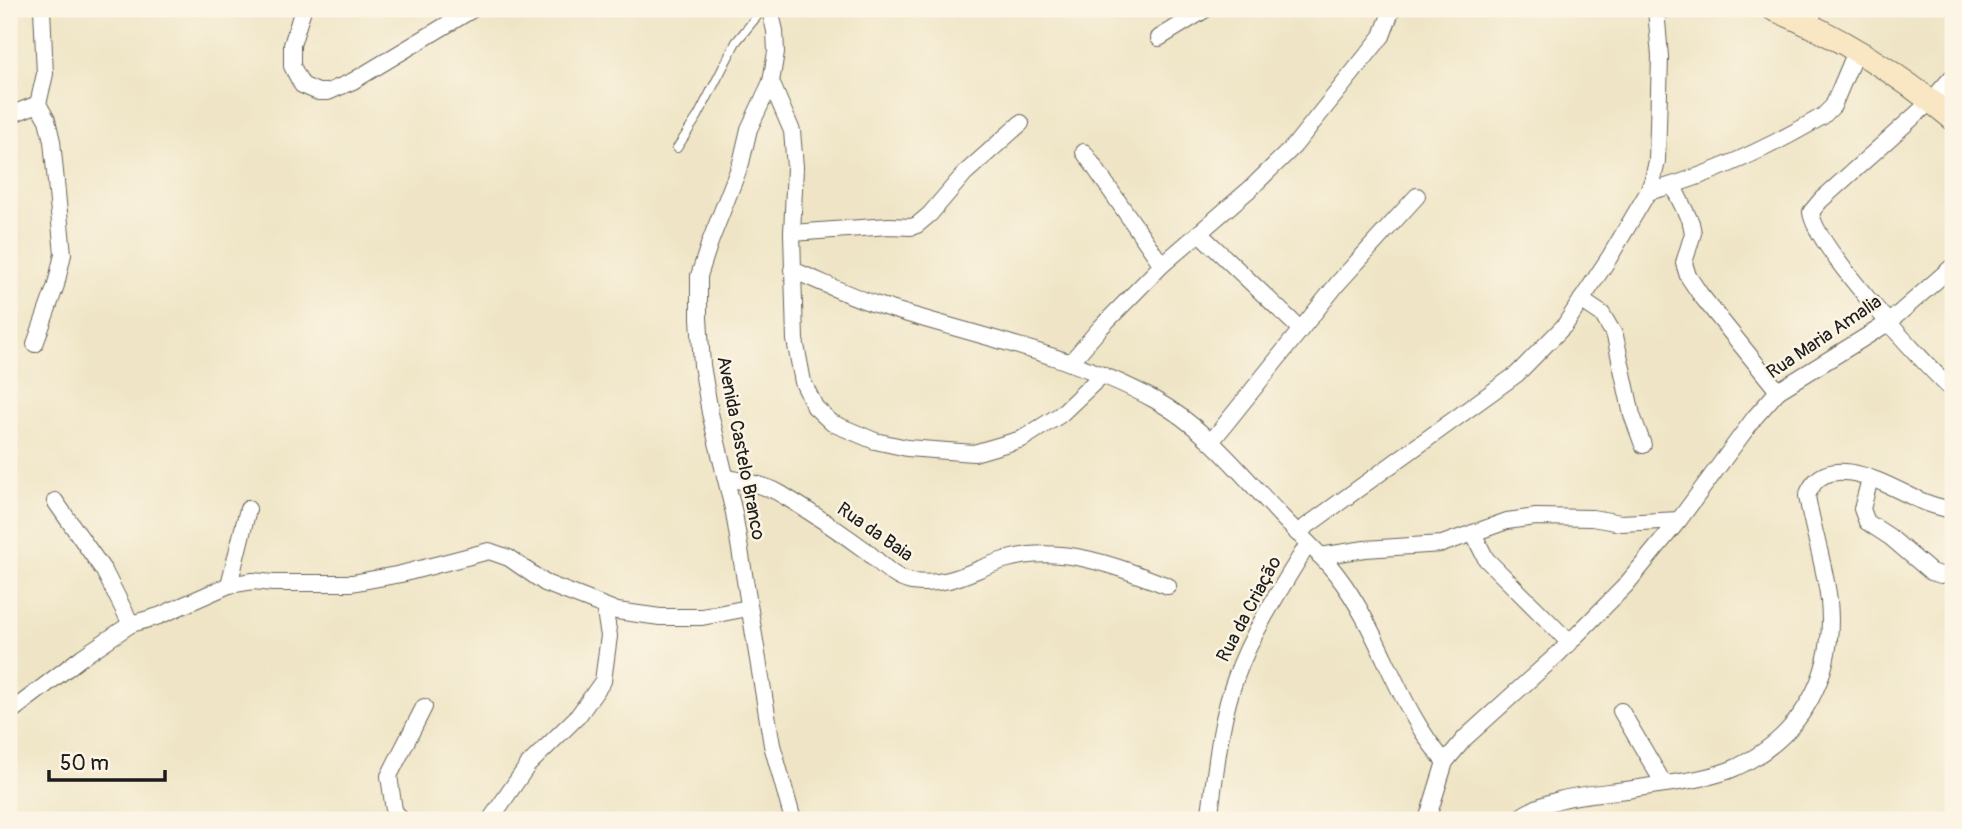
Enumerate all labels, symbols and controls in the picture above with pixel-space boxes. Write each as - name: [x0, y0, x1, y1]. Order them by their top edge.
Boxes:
- street label: Rua Maria Amalia: [1762, 290, 1886, 384]
- street label: Avenida Castelo Branco: [711, 354, 771, 542]
- street label: Rua da Baia: [832, 497, 918, 567]
- street label: Rua da Criação: [1211, 552, 1287, 666]
- scale bar: [49, 738, 164, 782]
- text: 50 m: [60, 750, 109, 777]

